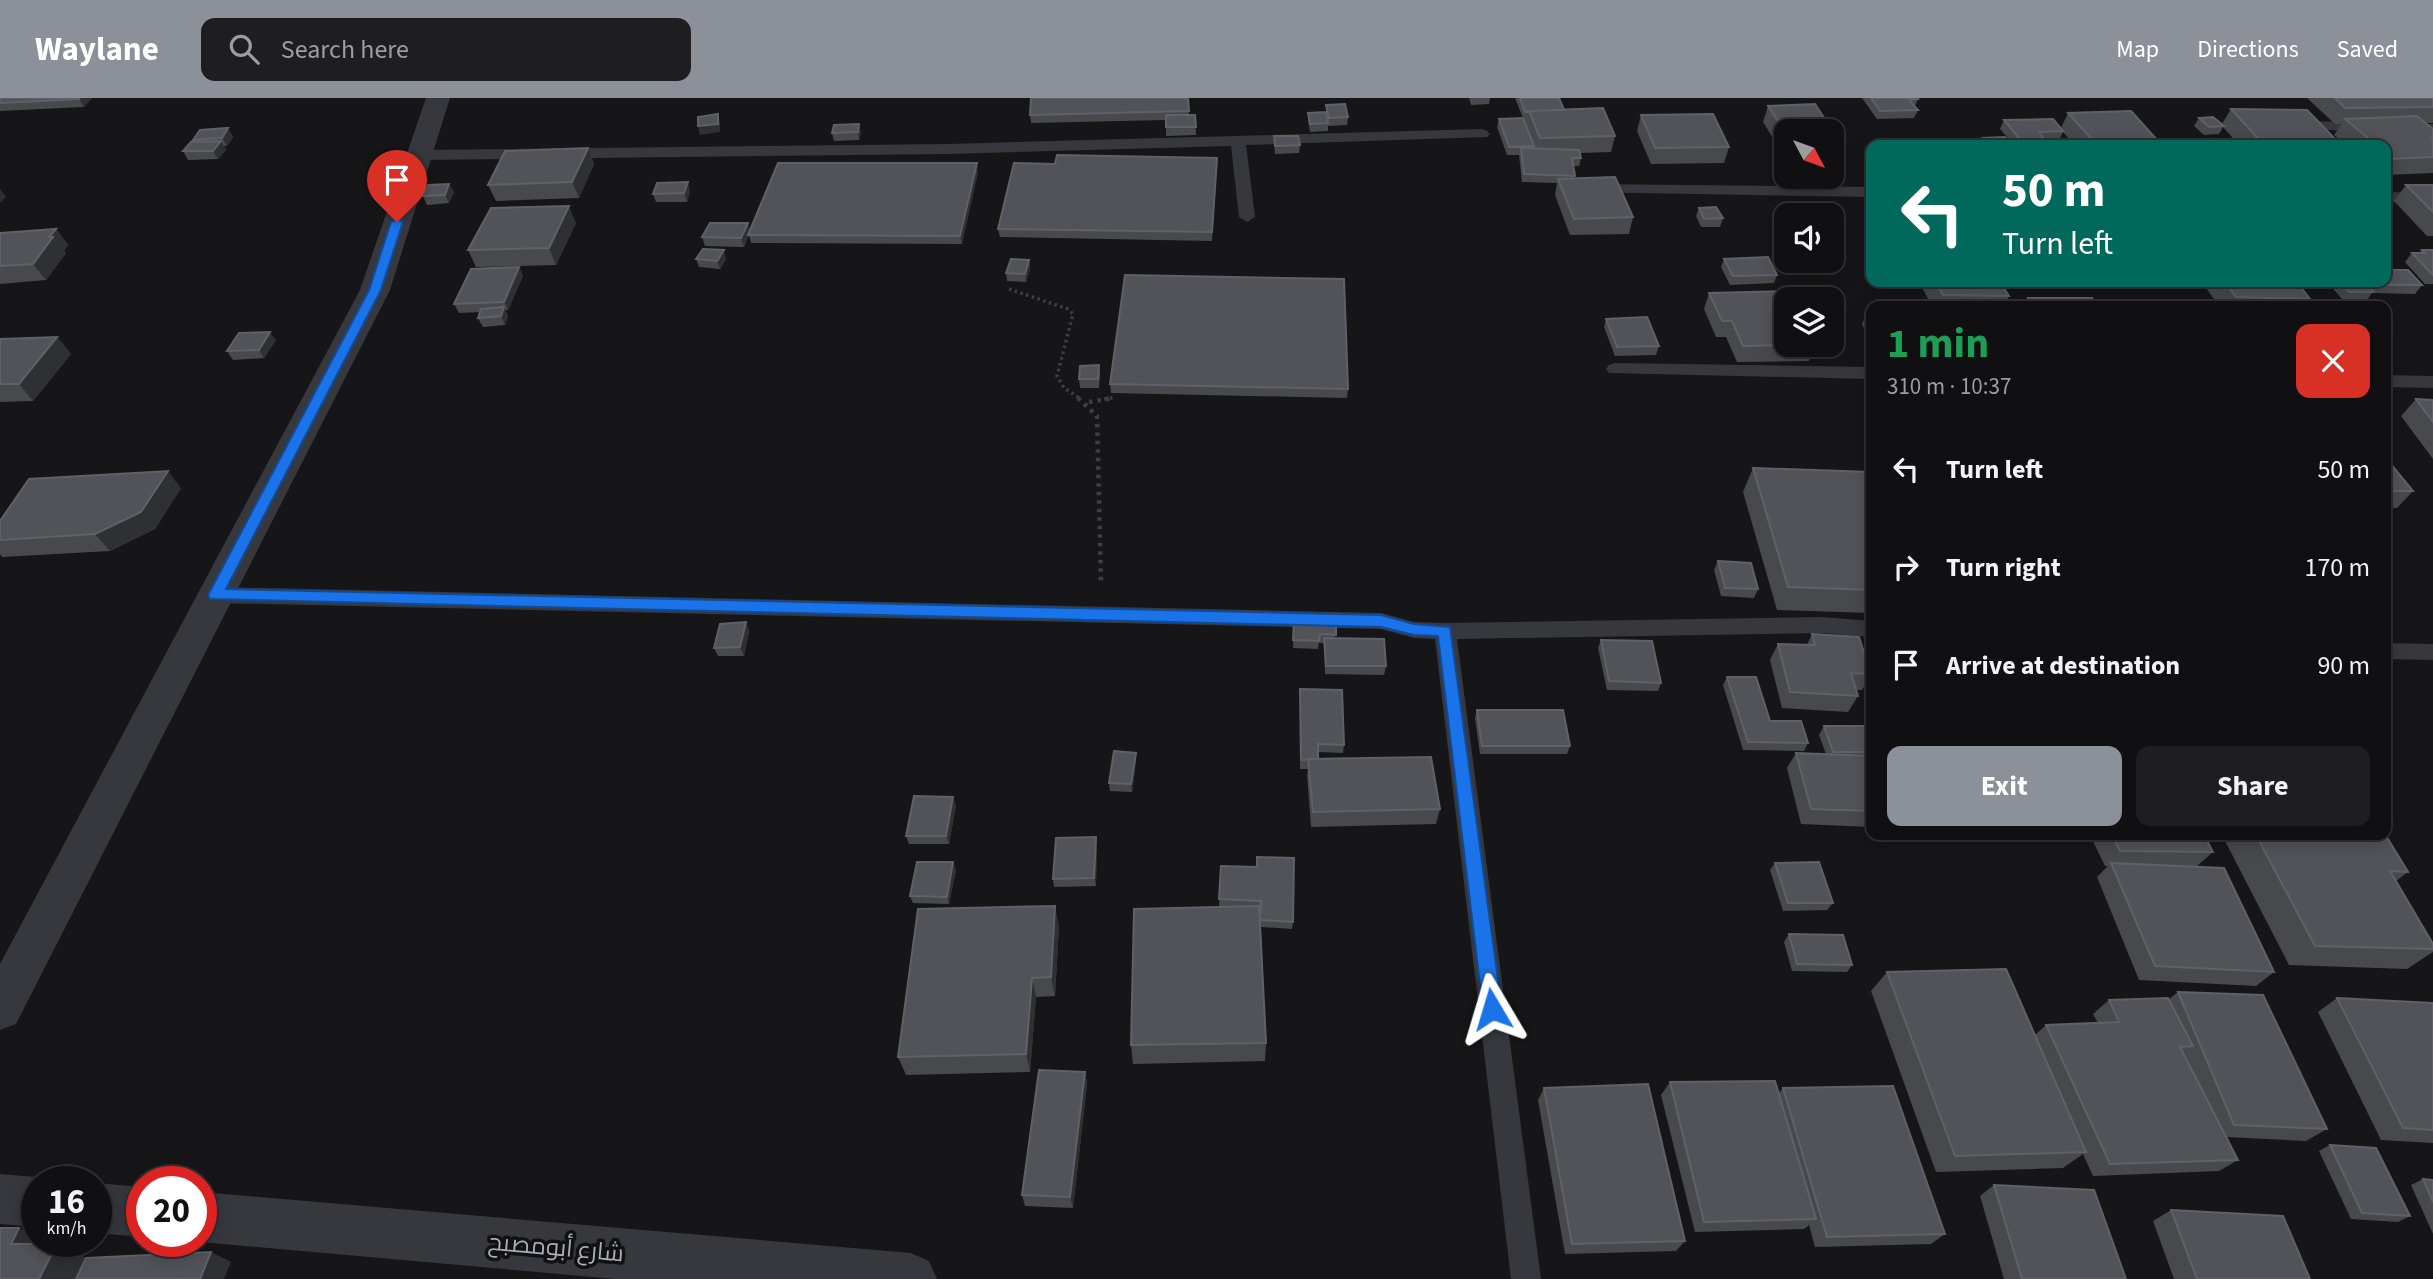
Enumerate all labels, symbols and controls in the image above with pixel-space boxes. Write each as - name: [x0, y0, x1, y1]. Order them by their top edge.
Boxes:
- search box: [201, 18, 691, 81]
- text: Waylane: [35, 26, 159, 73]
- icon: search: [225, 30, 263, 68]
- text: Search here: [281, 31, 409, 68]
- text: Map: [2116, 32, 2159, 67]
- text: Directions: [2197, 32, 2299, 67]
- text: Saved: [2337, 32, 2398, 67]
- north arrow: [1774, 119, 1844, 189]
- map controls: [1774, 119, 1844, 357]
- pin: [367, 150, 427, 222]
- text: 50 m: [2002, 156, 2106, 226]
- icon: arrive: [378, 161, 416, 199]
- icon: left: [1887, 168, 1978, 259]
- button: sound: [1774, 203, 1844, 273]
- text: Turn left: [2002, 221, 2113, 267]
- button: layers: [1774, 287, 1844, 357]
- text: 1 min: [1887, 314, 1989, 374]
- button: close: [2296, 324, 2370, 398]
- text: 310 m · 10:37: [1887, 370, 2011, 403]
- icon: left: [1887, 450, 1925, 488]
- text: Turn left: [1946, 451, 2043, 488]
- text: 50 m: [2317, 451, 2370, 488]
- icon: right: [1887, 548, 1925, 586]
- text: Turn right: [1946, 549, 2061, 586]
- text: 170 m: [2304, 549, 2370, 586]
- icon: arrive: [1887, 646, 1925, 684]
- text: Arrive at destination: [1946, 647, 2180, 684]
- text: 90 m: [2317, 647, 2370, 684]
- button: Exit: [1887, 746, 2122, 826]
- button: Share: [2136, 746, 2370, 826]
- position arrow: [1455, 972, 1529, 1046]
- speed limit sign: 20: [126, 1166, 217, 1257]
- text: 16: [48, 1177, 85, 1227]
- text: km/h: [47, 1216, 86, 1241]
- street label: شارع أبومصبح: [487, 1225, 625, 1271]

